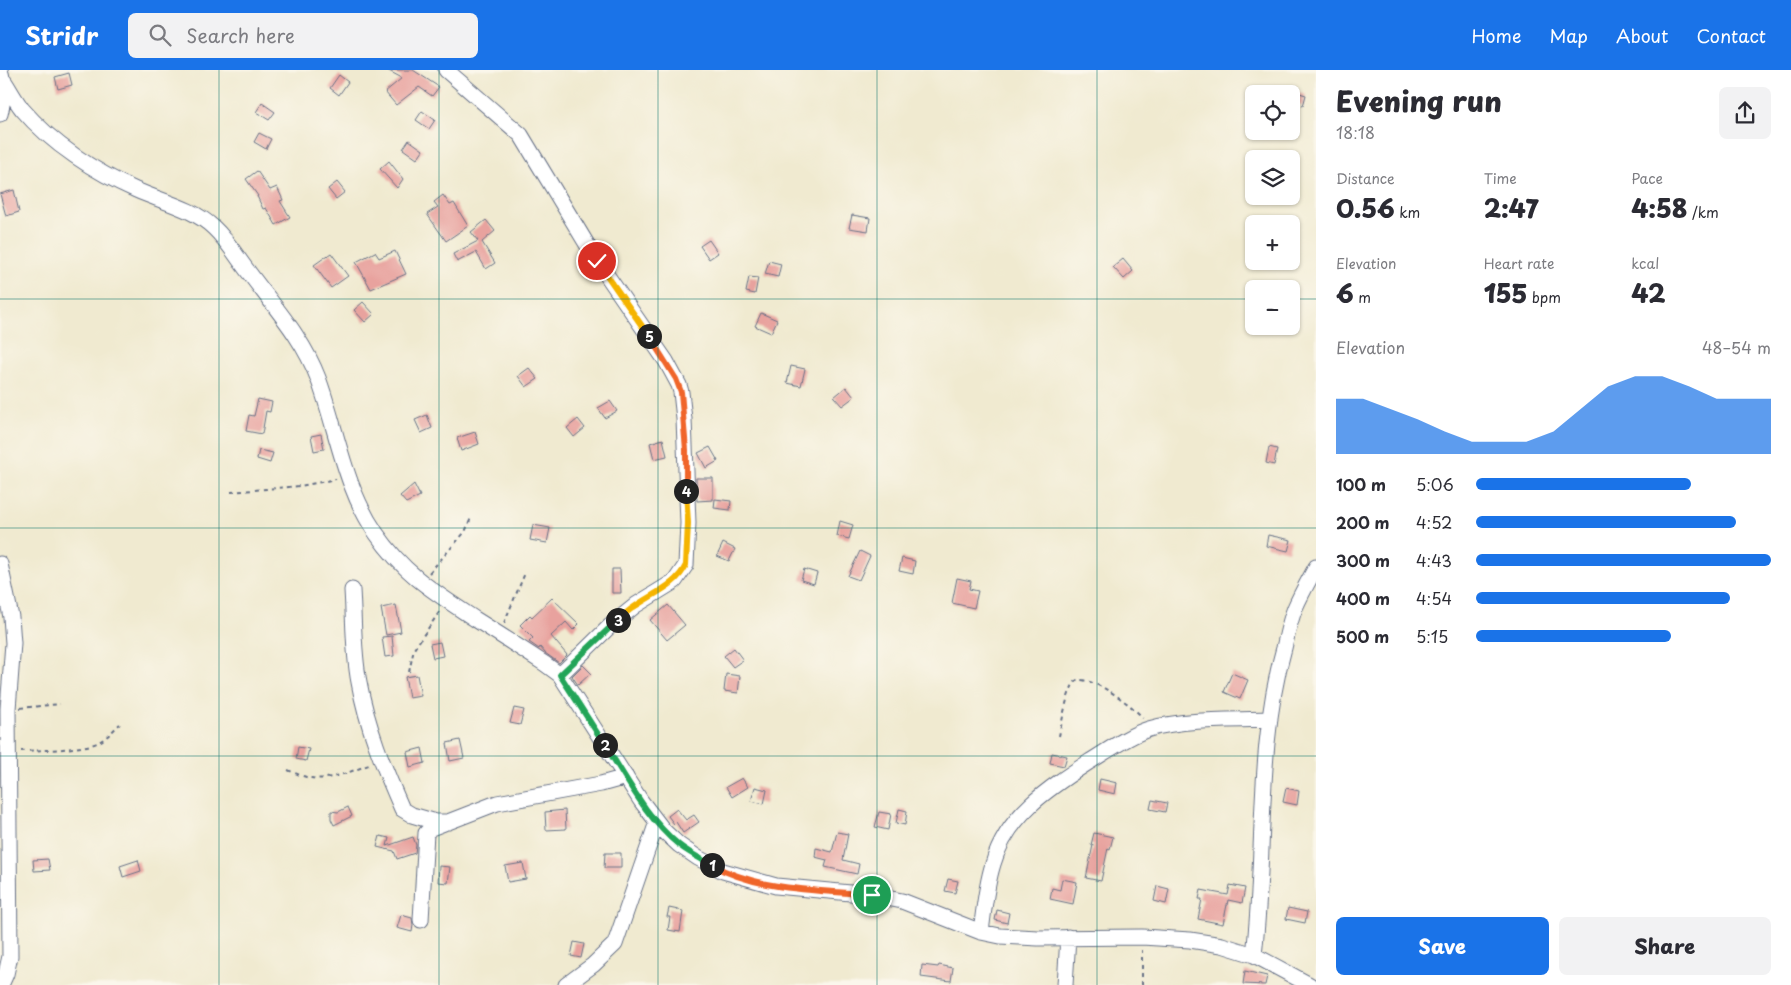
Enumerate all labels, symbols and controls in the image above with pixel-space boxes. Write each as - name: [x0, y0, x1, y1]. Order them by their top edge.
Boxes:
- search box: [128, 13, 478, 58]
- text: Stridr: [25, 17, 98, 53]
- icon: search: [146, 21, 174, 49]
- text: Search here: [186, 21, 295, 49]
- text: Home: [1471, 22, 1521, 49]
- text: Map: [1549, 22, 1588, 49]
- text: About: [1616, 22, 1668, 49]
- text: Contact: [1696, 22, 1766, 49]
- text: Evening run: [1336, 79, 1502, 122]
- map controls: [1245, 85, 1300, 335]
- button: locate: [1245, 85, 1300, 140]
- button: share: [1719, 87, 1771, 139]
- text: 18:18: [1336, 120, 1375, 144]
- button: layers: [1245, 150, 1300, 205]
- text: Distance: [1336, 168, 1395, 189]
- text: Time: [1484, 168, 1517, 189]
- text: Pace: [1631, 168, 1663, 189]
- text: 0.56: [1336, 189, 1395, 227]
- text: 2:47: [1484, 189, 1539, 227]
- text: 4:58: [1631, 189, 1688, 227]
- text: km: [1395, 202, 1420, 223]
- text: /km: [1688, 202, 1719, 223]
- button: +: [1245, 215, 1300, 270]
- pin: [576, 240, 618, 282]
- icon: check: [583, 247, 611, 275]
- text: Elevation: [1336, 253, 1396, 274]
- text: Heart rate: [1484, 253, 1554, 274]
- text: kcal: [1631, 253, 1659, 274]
- text: 6: [1336, 274, 1354, 312]
- text: 155: [1484, 274, 1527, 312]
- text: 42: [1631, 274, 1665, 312]
- button: −: [1245, 280, 1300, 335]
- text: m: [1354, 287, 1371, 308]
- text: bpm: [1527, 287, 1561, 308]
- pin: 5: [636, 324, 662, 348]
- text: 5: [645, 326, 654, 347]
- text: Elevation: [1336, 335, 1405, 359]
- text: 48–54 m: [1702, 335, 1771, 359]
- text: 100 m: [1336, 472, 1386, 496]
- text: 5:06: [1416, 472, 1454, 496]
- pin: 4: [674, 478, 698, 504]
- text: 4: [682, 481, 691, 502]
- text: 200 m: [1336, 510, 1390, 534]
- text: 4:52: [1416, 510, 1452, 534]
- text: 300 m: [1336, 548, 1390, 572]
- text: 4:43: [1416, 548, 1452, 572]
- text: 400 m: [1336, 586, 1390, 610]
- text: 4:54: [1416, 586, 1452, 610]
- pin: 3: [606, 608, 630, 632]
- text: 3: [614, 610, 623, 631]
- text: 500 m: [1336, 624, 1389, 648]
- text: 5:15: [1416, 624, 1448, 648]
- pin: 2: [592, 732, 618, 758]
- text: 2: [601, 735, 610, 756]
- pin: 1: [700, 852, 724, 878]
- text: 1: [709, 855, 716, 876]
- pin: [851, 874, 893, 916]
- icon: arrive: [858, 881, 886, 909]
- button: Save: [1336, 917, 1549, 975]
- button: Share: [1559, 917, 1771, 975]

